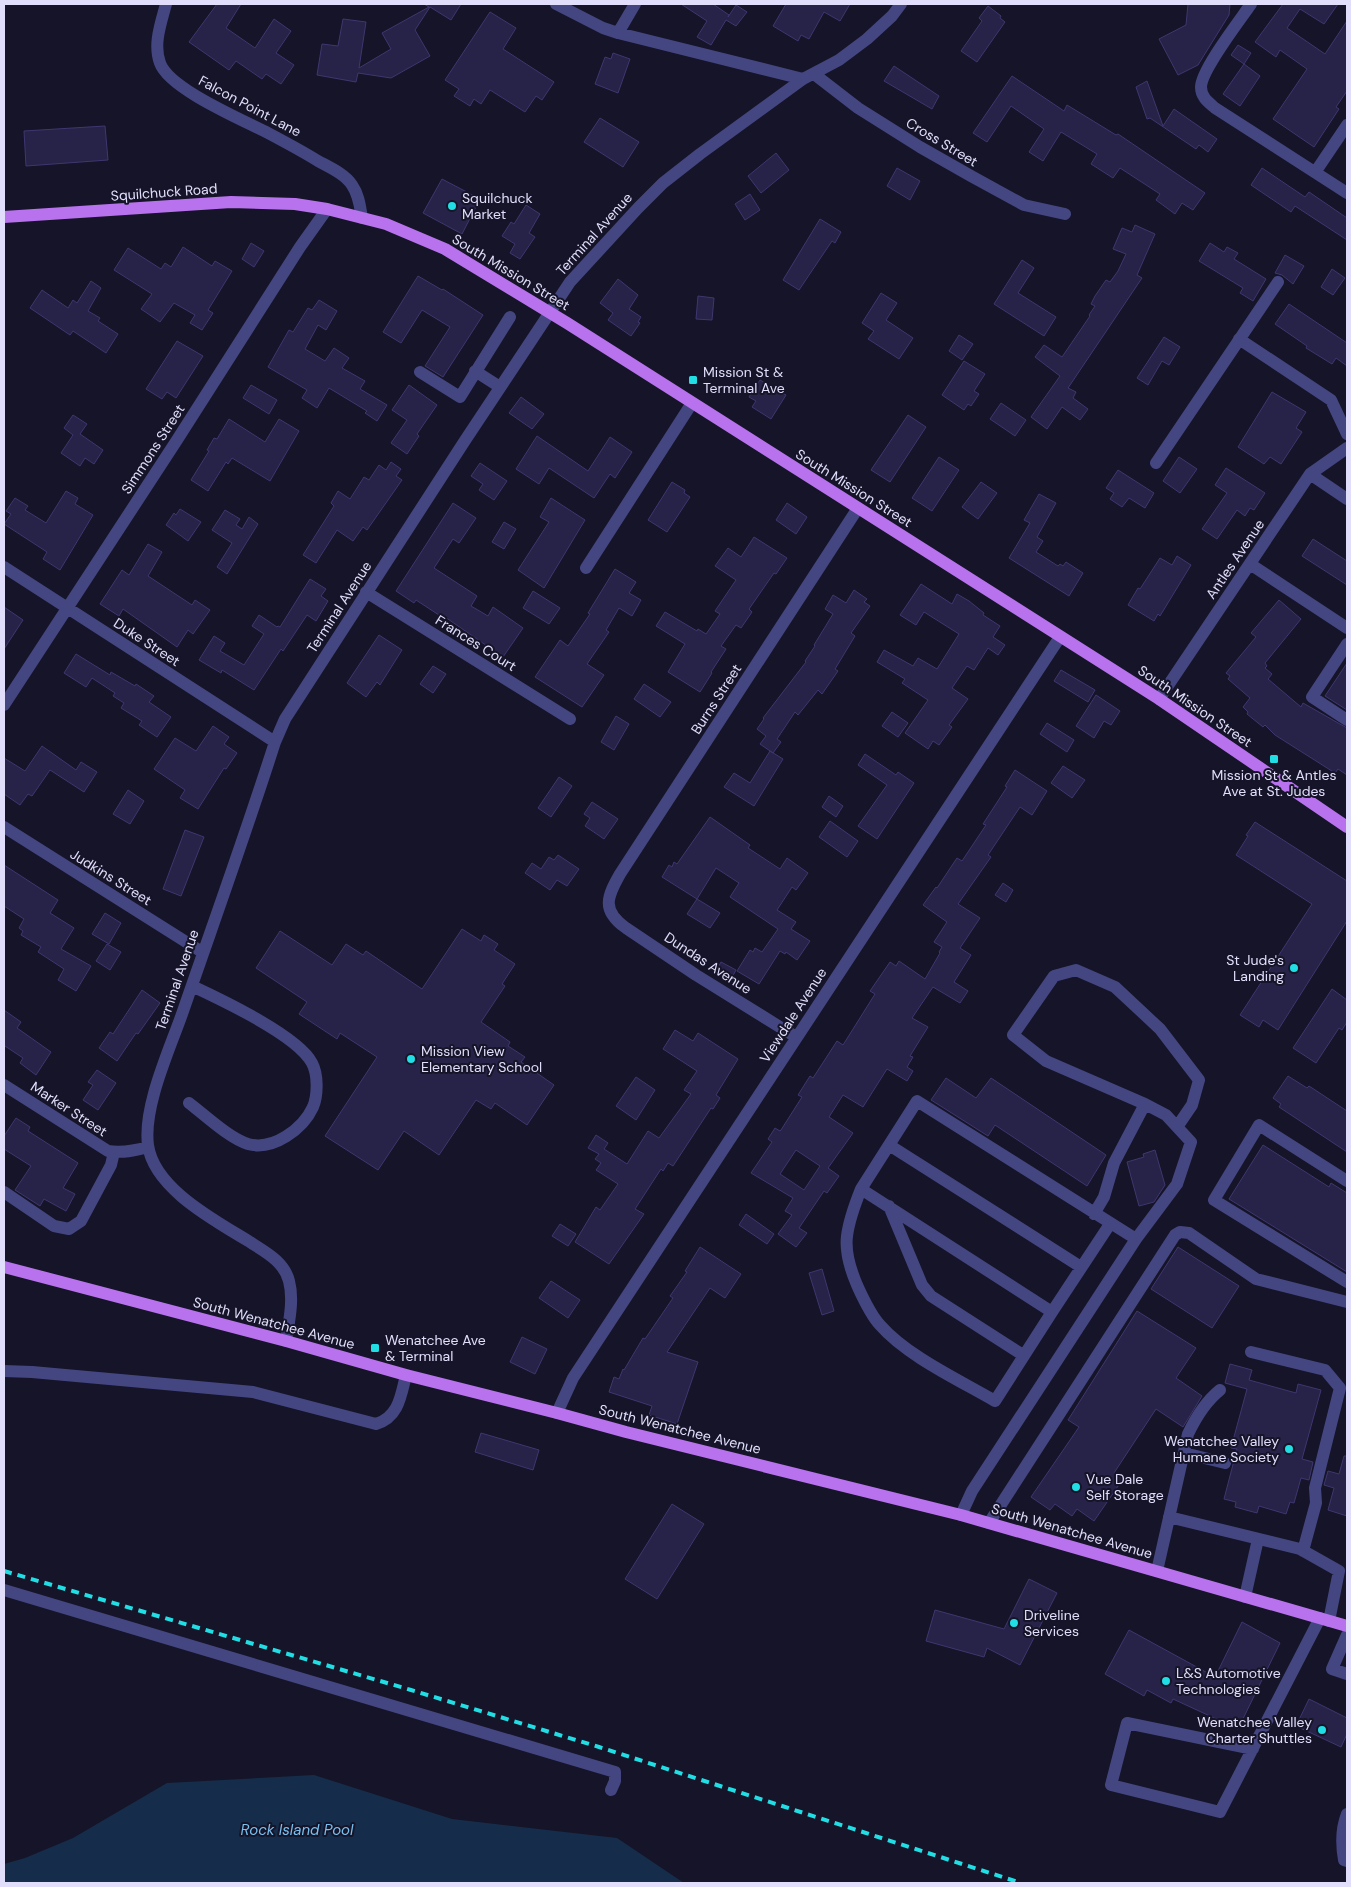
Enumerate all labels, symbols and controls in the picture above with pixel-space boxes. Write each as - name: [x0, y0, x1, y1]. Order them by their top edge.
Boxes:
- street label: Falcon Point Lane: [196, 71, 304, 141]
- street label: Cross Street: [903, 113, 981, 171]
- street label: Squilchuck Road: [110, 179, 218, 205]
- place label: Squilchuck Market: [462, 189, 533, 223]
- street label: Terminal Avenue: [552, 189, 636, 279]
- marker: Squilchuck Market: [446, 200, 458, 212]
- street label: South Mission Street: [449, 230, 573, 314]
- place label: Mission St & Terminal Ave: [703, 363, 785, 397]
- marker: Mission St & Terminal Ave: [687, 374, 699, 386]
- street label: Simmons Street: [117, 401, 189, 497]
- street label: South Mission Street: [792, 445, 916, 531]
- street label: Antles Avenue: [1202, 516, 1268, 602]
- street label: Terminal Avenue: [303, 558, 375, 656]
- street label: Frances Court: [432, 611, 520, 675]
- street label: Duke Street: [110, 614, 184, 670]
- street label: Burns Street: [687, 661, 745, 737]
- street label: South Mission Street: [1134, 661, 1256, 751]
- marker: Mission St & Antles Ave at St. Judes: [1268, 753, 1280, 765]
- place label: Mission St & Antles Ave at St. Judes: [1212, 766, 1336, 800]
- street label: Judkins Street: [67, 845, 155, 909]
- street label: Terminal Avenue: [151, 927, 203, 1033]
- street label: Dundas Avenue: [661, 928, 755, 998]
- place label: St Jude's Landing: [1226, 951, 1284, 985]
- marker: St Jude's Landing: [1288, 962, 1300, 974]
- street label: Viewdale Avenue: [756, 964, 830, 1066]
- place label: Mission View Elementary School: [421, 1042, 542, 1076]
- marker: Mission View Elementary School: [405, 1053, 417, 1065]
- street label: Marker Street: [27, 1078, 111, 1140]
- street label: South Wenatchee Avenue: [191, 1293, 357, 1353]
- place label: Wenatchee Ave & Terminal: [385, 1331, 486, 1365]
- marker: Wenatchee Ave & Terminal: [369, 1342, 381, 1354]
- street label: South Wenatchee Avenue: [597, 1400, 763, 1458]
- place label: Wenatchee Valley Humane Society: [1164, 1432, 1279, 1466]
- marker: Wenatchee Valley Humane Society: [1283, 1443, 1295, 1455]
- place label: Vue Dale Self Storage: [1086, 1470, 1164, 1504]
- marker: Vue Dale Self Storage: [1070, 1481, 1082, 1493]
- street label: South Wenatchee Avenue: [989, 1499, 1155, 1563]
- place label: Driveline Services: [1024, 1606, 1080, 1640]
- marker: Driveline Services: [1008, 1617, 1020, 1629]
- place label: L&S Automotive Technologies: [1176, 1664, 1281, 1698]
- marker: L&S Automotive Technologies: [1160, 1675, 1172, 1687]
- place label: Wenatchee Valley Charter Shuttles: [1197, 1713, 1312, 1747]
- marker: Wenatchee Valley Charter Shuttles: [1316, 1724, 1328, 1736]
- water label: Rock Island Pool: [241, 1820, 354, 1840]

